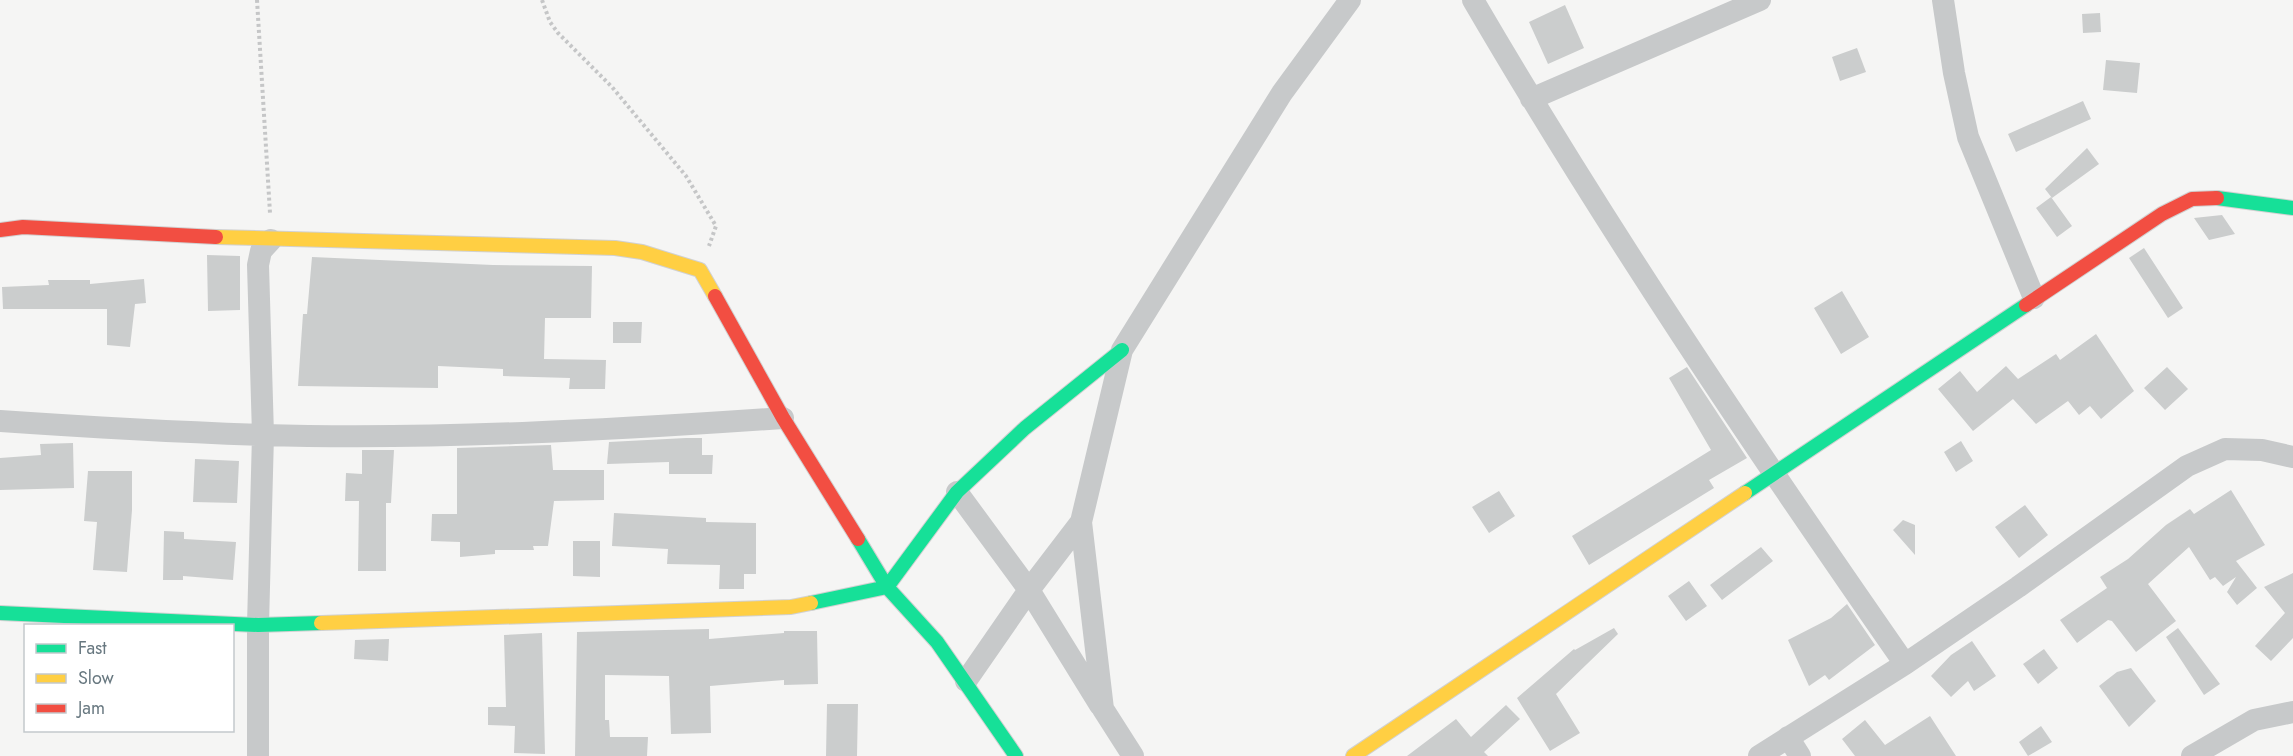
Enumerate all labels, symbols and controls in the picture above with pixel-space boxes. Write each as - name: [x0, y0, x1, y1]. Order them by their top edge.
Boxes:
- legend: [24, 624, 234, 732]
- text: Fast: [78, 635, 107, 661]
- text: Slow: [78, 665, 115, 691]
- text: Jam: [76, 695, 105, 721]

